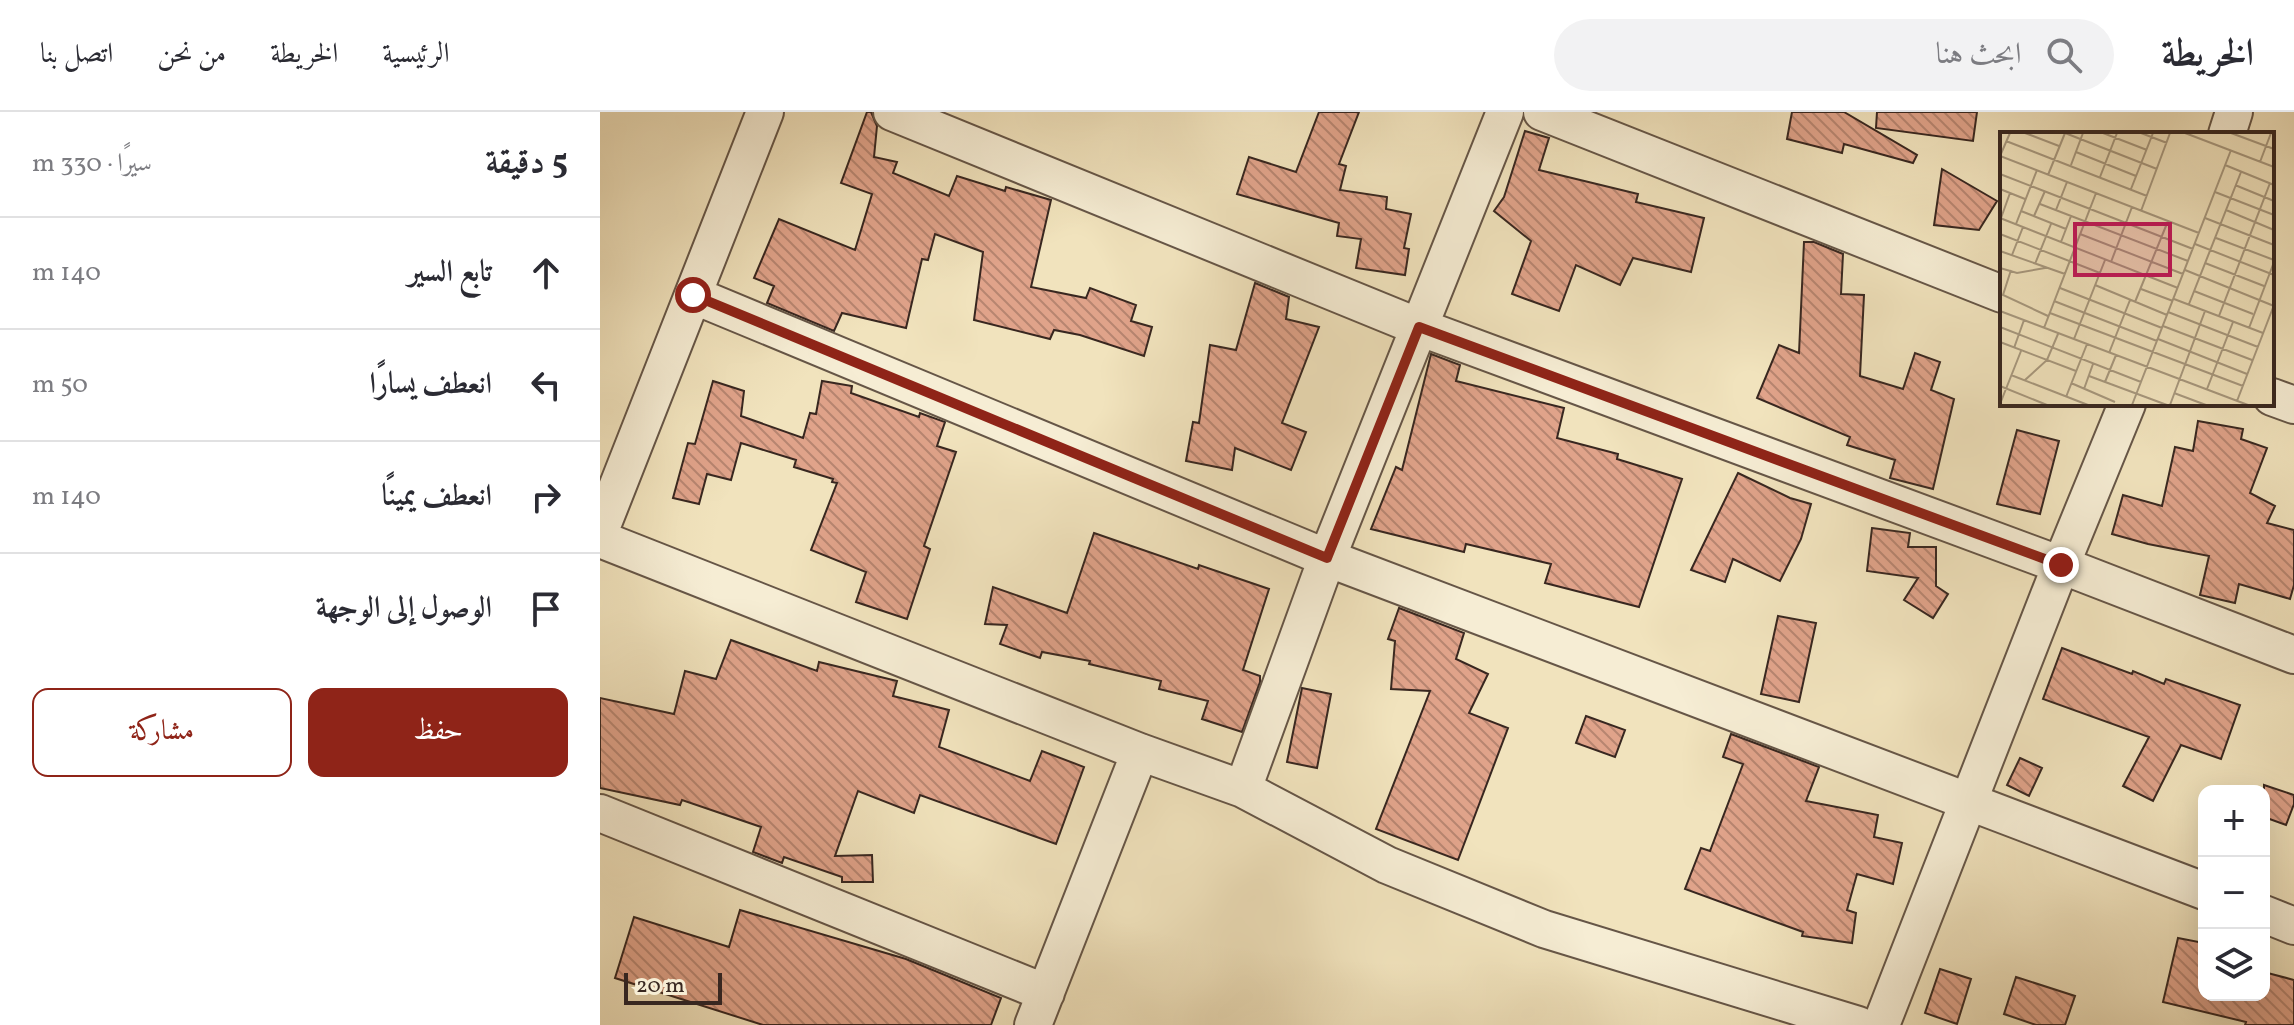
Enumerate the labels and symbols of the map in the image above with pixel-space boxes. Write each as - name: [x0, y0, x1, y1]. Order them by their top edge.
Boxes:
- inset map: [2000, 132, 2274, 406]
- route start: [675, 277, 711, 313]
- route end: [2043, 547, 2079, 583]
- scale bar: [624, 969, 722, 1005]

